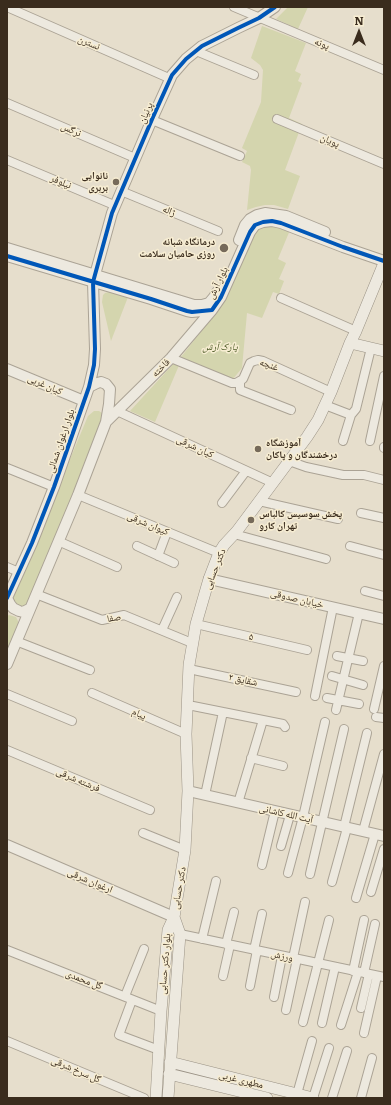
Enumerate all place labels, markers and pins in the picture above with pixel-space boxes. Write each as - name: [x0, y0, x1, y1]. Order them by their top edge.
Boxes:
- place label: نانوایی بربری: [82, 170, 108, 194]
- marker: نانوایی بربری: [111, 177, 121, 187]
- place label: درمانگاه شبانه روزی حامیان سلامت: [139, 236, 215, 260]
- marker: درمانگاه شبانه روزی حامیان سلامت: [218, 242, 230, 254]
- place label: آموزشگاه درخشندگان و پاکان: [266, 437, 337, 460]
- marker: آموزشگاه درخشندگان و پاکان: [253, 444, 263, 454]
- place label: پخش سوسیس کالباس تهران کارو: [259, 508, 342, 532]
- marker: پخش سوسیس کالباس تهران کارو: [246, 515, 256, 525]

